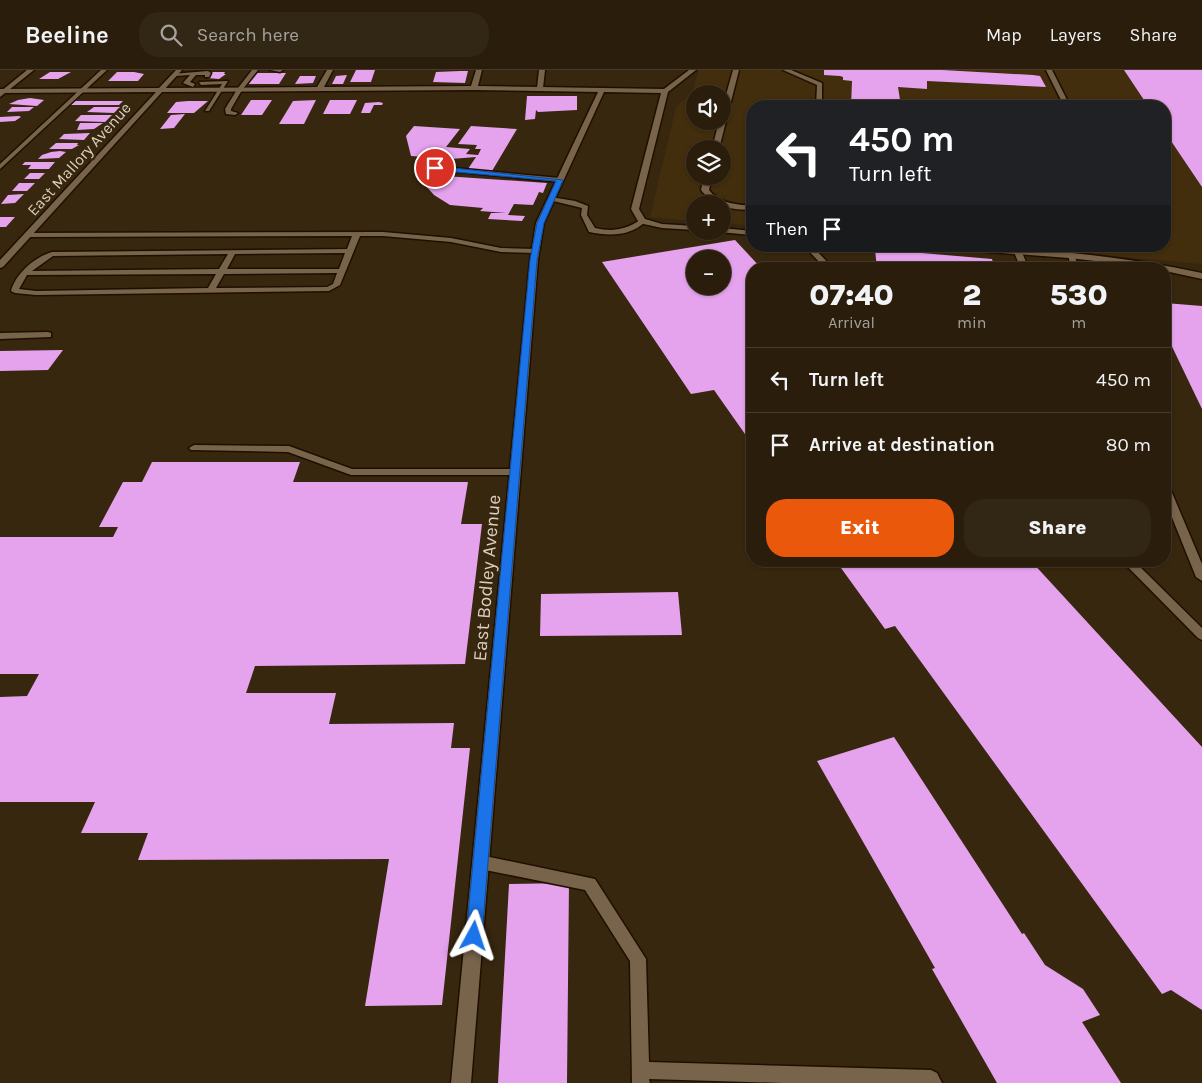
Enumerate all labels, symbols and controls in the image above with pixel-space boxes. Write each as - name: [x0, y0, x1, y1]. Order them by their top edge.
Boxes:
- search box: [139, 12, 489, 57]
- text: Beeline: [25, 21, 109, 49]
- icon: search: [157, 21, 185, 49]
- text: Search here: [197, 24, 299, 46]
- text: Map: [986, 24, 1022, 46]
- text: Layers: [1050, 24, 1102, 46]
- text: Share: [1130, 24, 1177, 46]
- map controls: [686, 85, 731, 295]
- button: sound: [686, 85, 731, 130]
- street label: East Mallory Avenue: [23, 98, 135, 220]
- text: 450 m: [849, 119, 954, 160]
- icon: left: [766, 120, 831, 185]
- button: layers: [686, 140, 731, 185]
- pin: [414, 147, 456, 189]
- icon: arrive: [421, 154, 449, 182]
- text: Turn left: [849, 161, 932, 187]
- button: +: [686, 195, 731, 240]
- icon: arrive: [818, 215, 846, 243]
- text: Then: [766, 218, 808, 240]
- button: −: [686, 250, 731, 295]
- text: 07:40: [809, 277, 894, 313]
- text: 2: [962, 277, 981, 313]
- text: 530: [1050, 277, 1108, 313]
- text: Arrival: [828, 313, 875, 332]
- text: min: [957, 313, 987, 332]
- text: m: [1071, 313, 1086, 332]
- icon: left: [766, 366, 794, 394]
- text: Turn left: [809, 369, 884, 391]
- text: 450 m: [1096, 369, 1151, 391]
- icon: arrive: [766, 431, 794, 459]
- text: Arrive at destination: [809, 434, 995, 456]
- text: 80 m: [1106, 434, 1151, 456]
- street label: East Bodley Avenue: [469, 494, 505, 662]
- button: Exit: [766, 499, 954, 557]
- button: Share: [964, 499, 1151, 557]
- position arrow: [447, 909, 499, 961]

